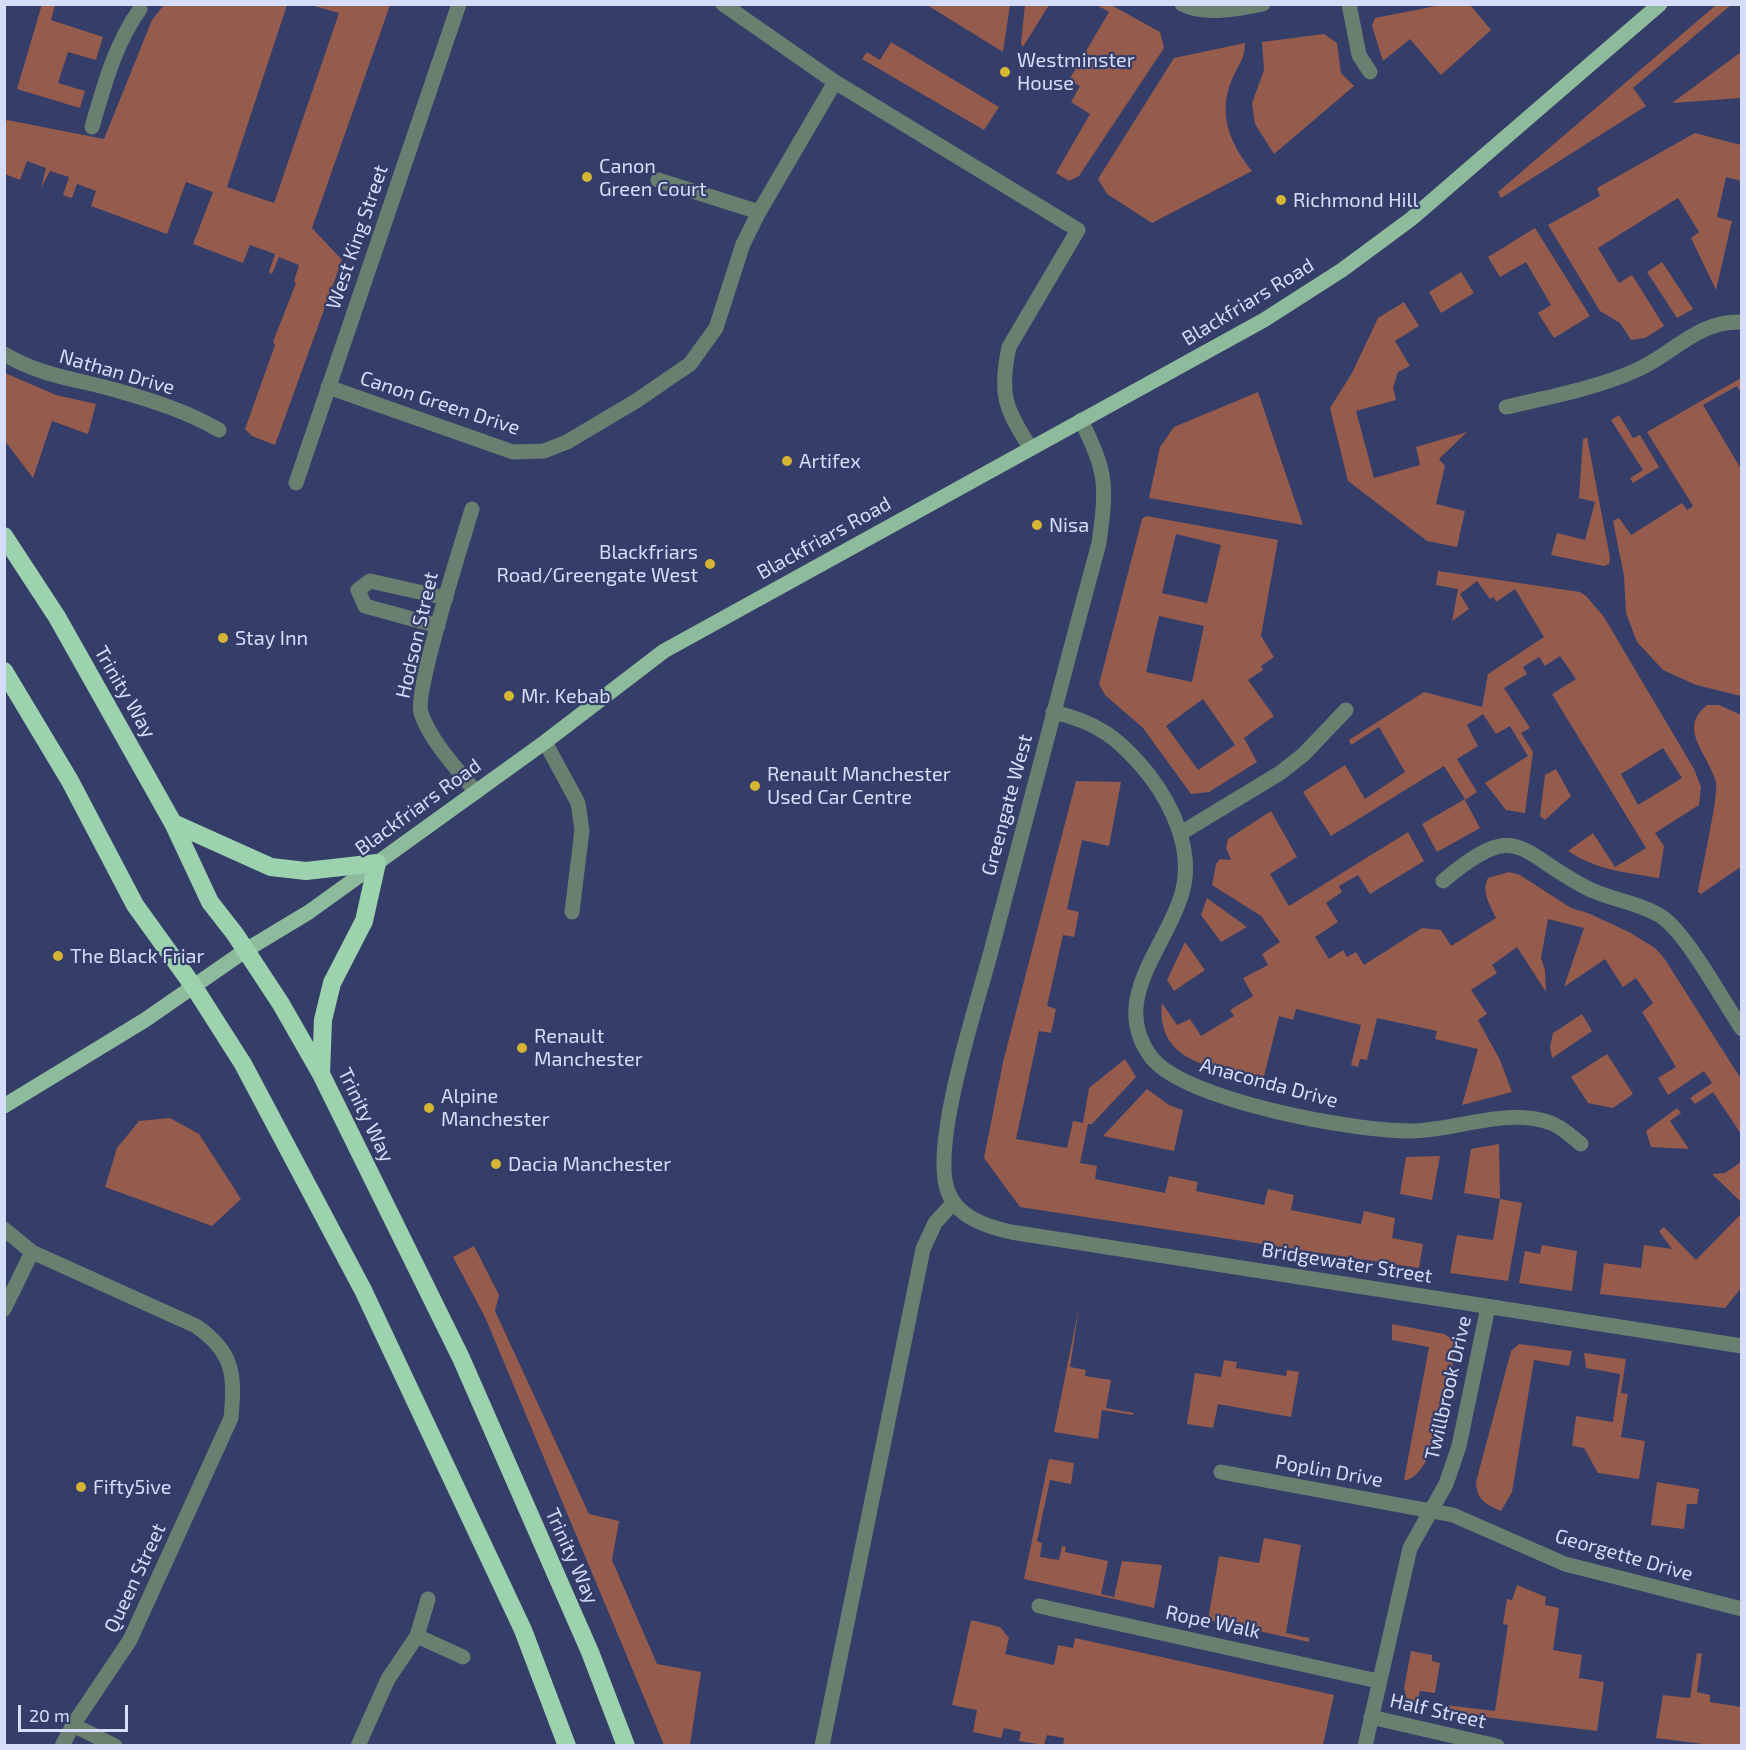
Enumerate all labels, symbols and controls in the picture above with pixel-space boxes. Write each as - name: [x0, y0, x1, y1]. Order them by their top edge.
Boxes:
- place label: Westminster House: [1017, 48, 1135, 95]
- marker: Westminster House: [998, 65, 1012, 79]
- place label: Canon Green Court: [599, 154, 707, 201]
- street label: West King Street: [321, 162, 393, 312]
- marker: Canon Green Court: [580, 170, 594, 184]
- place label: Richmond Hill: [1293, 188, 1418, 212]
- marker: Richmond Hill: [1274, 193, 1288, 207]
- street label: Blackfriars Road: [1178, 253, 1318, 351]
- street label: Nathan Drive: [57, 344, 177, 400]
- street label: Canon Green Drive: [357, 366, 523, 440]
- place label: Artifex: [799, 449, 861, 473]
- marker: Artifex: [780, 454, 794, 468]
- street label: Blackfriars Road: [753, 491, 895, 585]
- place label: Nisa: [1049, 513, 1089, 537]
- marker: Nisa: [1030, 518, 1044, 532]
- place label: Blackfriars Road/Greengate West: [496, 540, 698, 587]
- marker: Blackfriars Road/Greengate West: [703, 557, 717, 571]
- street label: Hodson Street: [391, 569, 443, 701]
- place label: Stay Inn: [235, 626, 308, 650]
- marker: Stay Inn: [216, 631, 230, 645]
- street label: Trinity Way: [89, 642, 161, 742]
- place label: Mr. Kebab: [521, 684, 611, 708]
- marker: Mr. Kebab: [502, 689, 516, 703]
- street label: Greengate West: [977, 732, 1037, 878]
- street label: Blackfriars Road: [350, 753, 486, 861]
- place label: Renault Manchester Used Car Centre: [767, 762, 951, 809]
- marker: Renault Manchester Used Car Centre: [748, 779, 762, 793]
- place label: The Black Friar: [70, 944, 205, 968]
- marker: The Black Friar: [51, 949, 65, 963]
- place label: Renault Manchester: [534, 1024, 643, 1071]
- marker: Renault Manchester: [515, 1041, 529, 1055]
- street label: Anaconda Drive: [1197, 1053, 1341, 1113]
- street label: Trinity Way: [333, 1064, 399, 1166]
- place label: Alpine Manchester: [441, 1084, 550, 1131]
- marker: Alpine Manchester: [422, 1101, 436, 1115]
- place label: Dacia Manchester: [508, 1152, 671, 1176]
- marker: Dacia Manchester: [489, 1157, 503, 1171]
- street label: Bridgewater Street: [1260, 1238, 1434, 1288]
- street label: Twillbrook Drive: [1420, 1313, 1476, 1463]
- street label: Poplin Drive: [1273, 1450, 1385, 1492]
- place label: Fifty5ive: [93, 1475, 171, 1499]
- marker: Fifty5ive: [74, 1480, 88, 1494]
- street label: Trinity Way: [540, 1504, 604, 1608]
- street label: Queen Street: [99, 1519, 171, 1637]
- street label: Georgette Drive: [1552, 1524, 1696, 1586]
- street label: Rope Walk: [1163, 1600, 1263, 1644]
- street label: Half Street: [1388, 1688, 1488, 1734]
- scale bar: [21, 1693, 130, 1731]
- text: 20 m: [29, 1704, 70, 1726]

